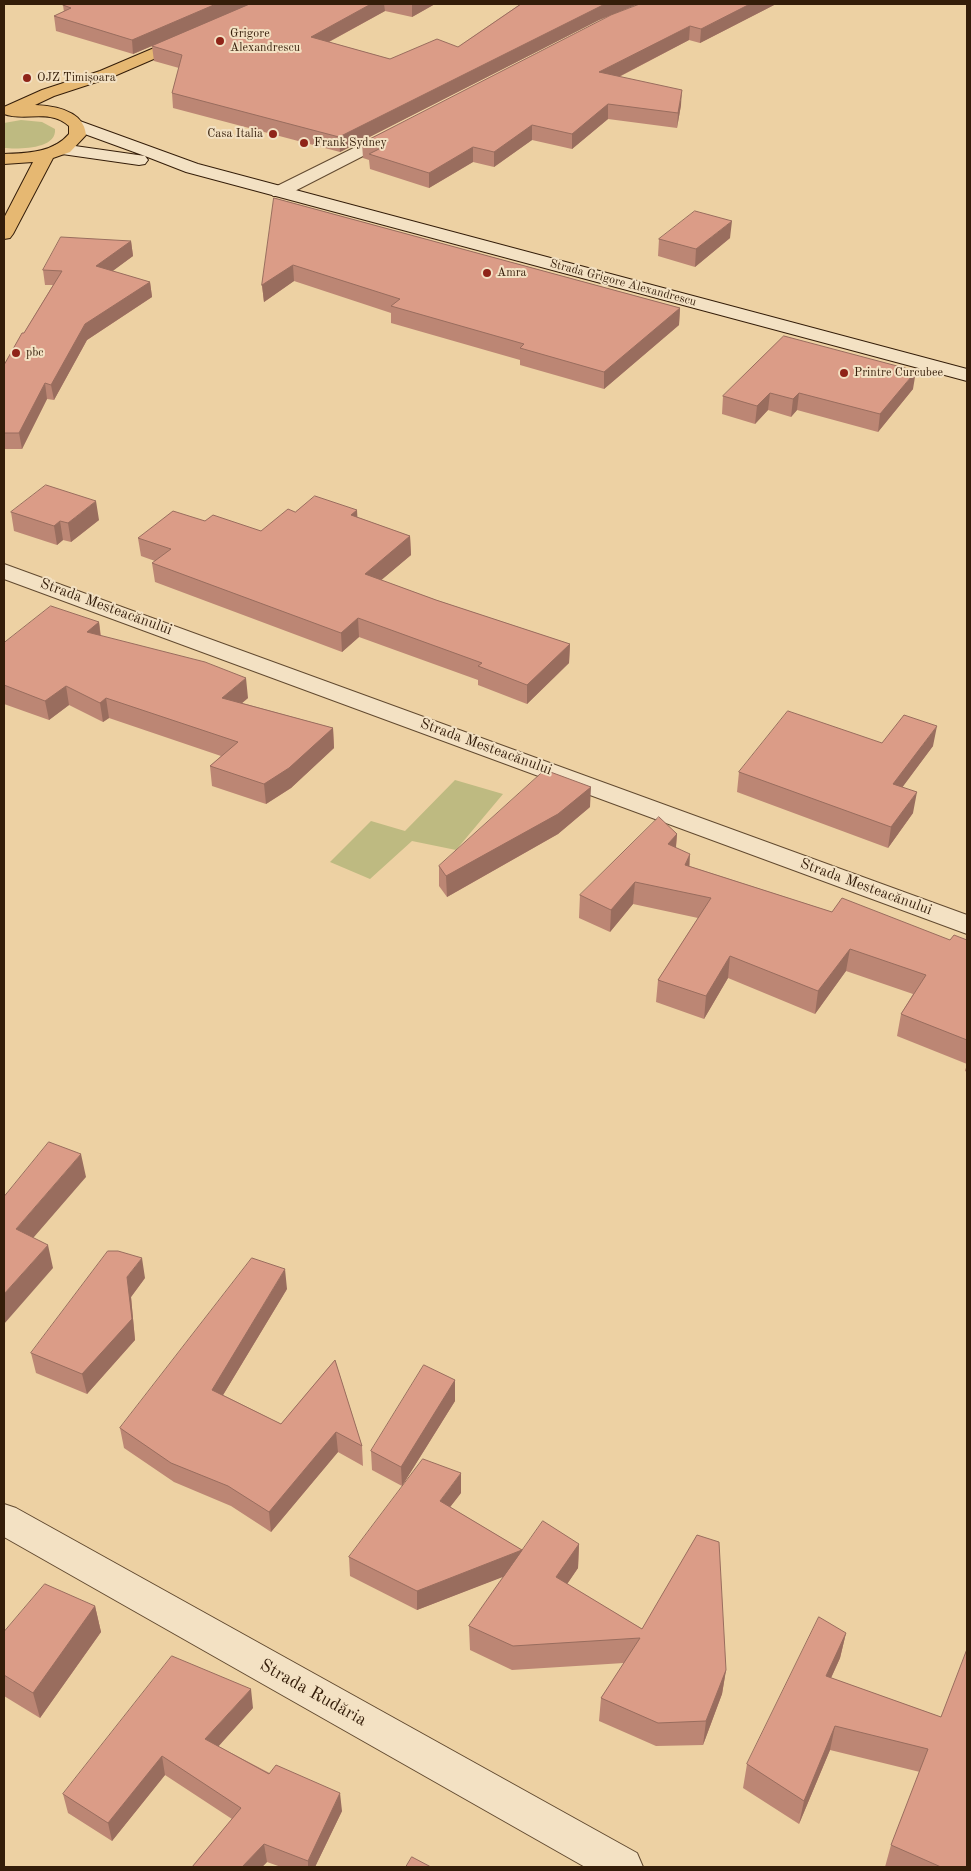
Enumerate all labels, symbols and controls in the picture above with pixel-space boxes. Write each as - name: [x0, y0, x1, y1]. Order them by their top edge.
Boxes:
- place label: Grigore Alexandrescu: [230, 27, 300, 55]
- marker: Grigore Alexandrescu: [214, 35, 226, 47]
- place label: OJZ Timișoara: [37, 71, 116, 85]
- marker: OJZ Timișoara: [21, 72, 33, 84]
- place label: Casa Italia: [207, 127, 263, 141]
- marker: Casa Italia: [267, 128, 279, 140]
- place label: Frank Sydney: [314, 136, 387, 150]
- marker: Frank Sydney: [298, 137, 310, 149]
- street label: Strada Grigore Alexandrescu: [548, 256, 698, 310]
- place label: Amra: [497, 266, 527, 280]
- marker: Amra: [481, 267, 493, 279]
- place label: pbc: [26, 346, 44, 360]
- marker: pbc: [10, 347, 22, 359]
- place label: Printre Curcubee: [854, 366, 943, 380]
- marker: Printre Curcubee: [838, 367, 850, 379]
- street label: Strada Mesteacănului: [37, 575, 175, 639]
- street label: Strada Mesteacănului: [417, 715, 555, 779]
- street label: Strada Mesteacănului: [797, 855, 935, 919]
- street label: Strada Rudăria: [256, 1655, 370, 1731]

